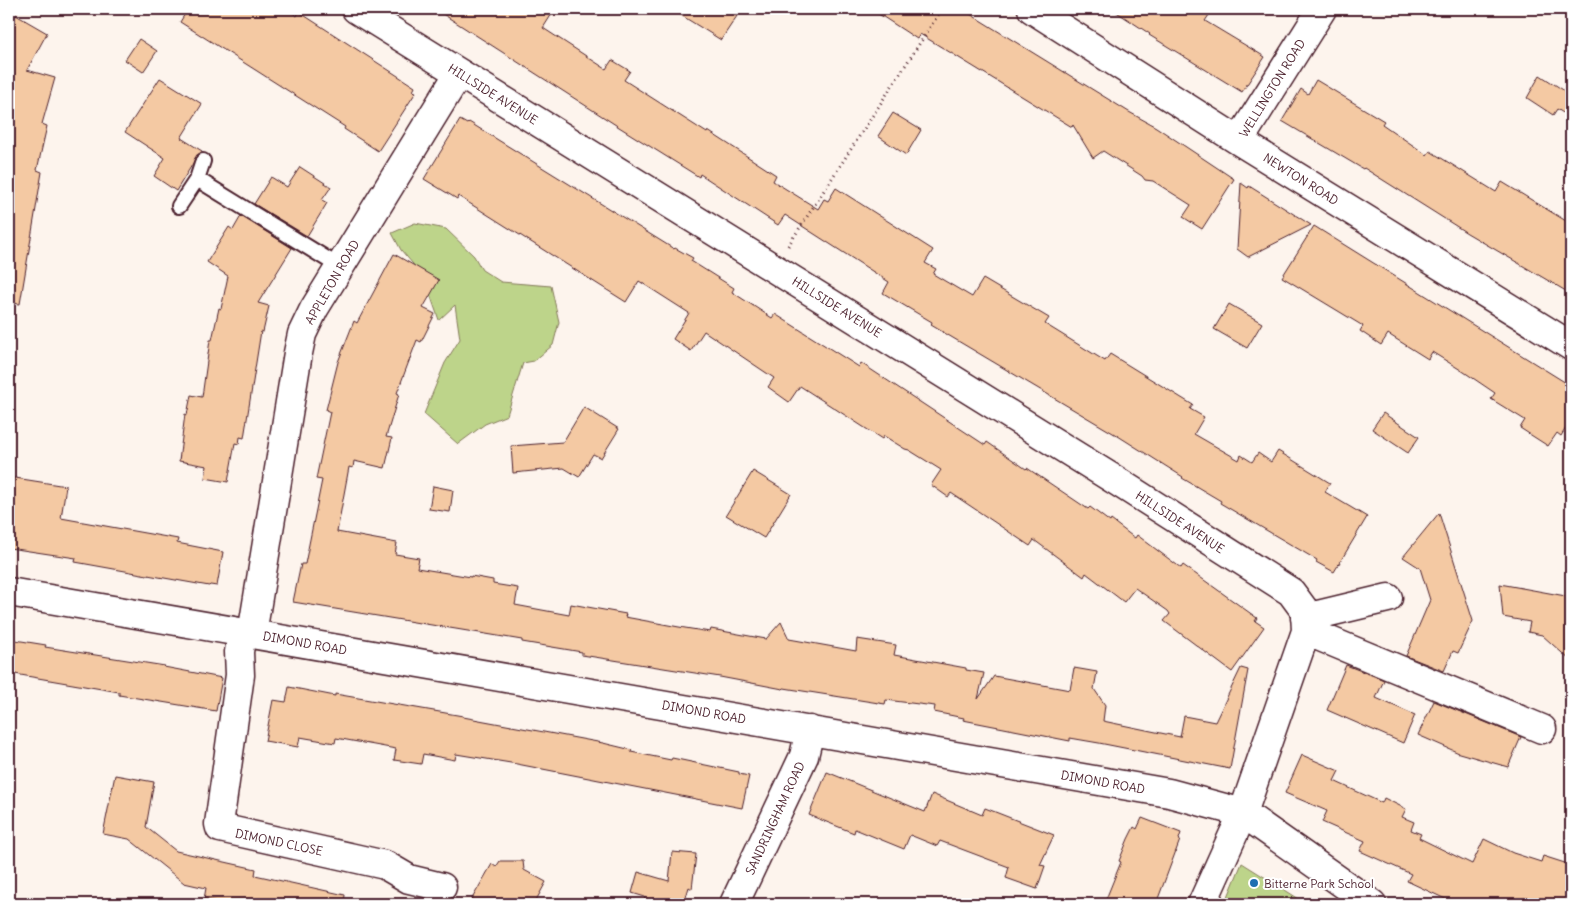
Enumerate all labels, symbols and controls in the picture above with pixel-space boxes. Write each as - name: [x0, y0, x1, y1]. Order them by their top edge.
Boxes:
- street label: WELLINGTON ROAD: [1236, 36, 1308, 140]
- street label: HILLSIDE AVENUE: [445, 60, 541, 128]
- street label: NEWTON ROAD: [1261, 150, 1341, 208]
- street label: APPLETON ROAD: [302, 237, 362, 327]
- street label: HILLSIDE AVENUE: [789, 273, 885, 341]
- street label: HILLSIDE AVENUE: [1133, 488, 1227, 556]
- street label: DIMOND ROAD: [262, 628, 348, 658]
- street label: DIMOND ROAD: [661, 697, 747, 727]
- street label: SANDRINGHAM ROAD: [742, 759, 808, 877]
- street label: DIMOND ROAD: [1060, 767, 1146, 797]
- street label: DIMOND CLOSE: [234, 825, 324, 859]
- place label: Bitterne Park School: [1264, 876, 1374, 891]
- marker: Bitterne Park School: [1248, 877, 1260, 889]

